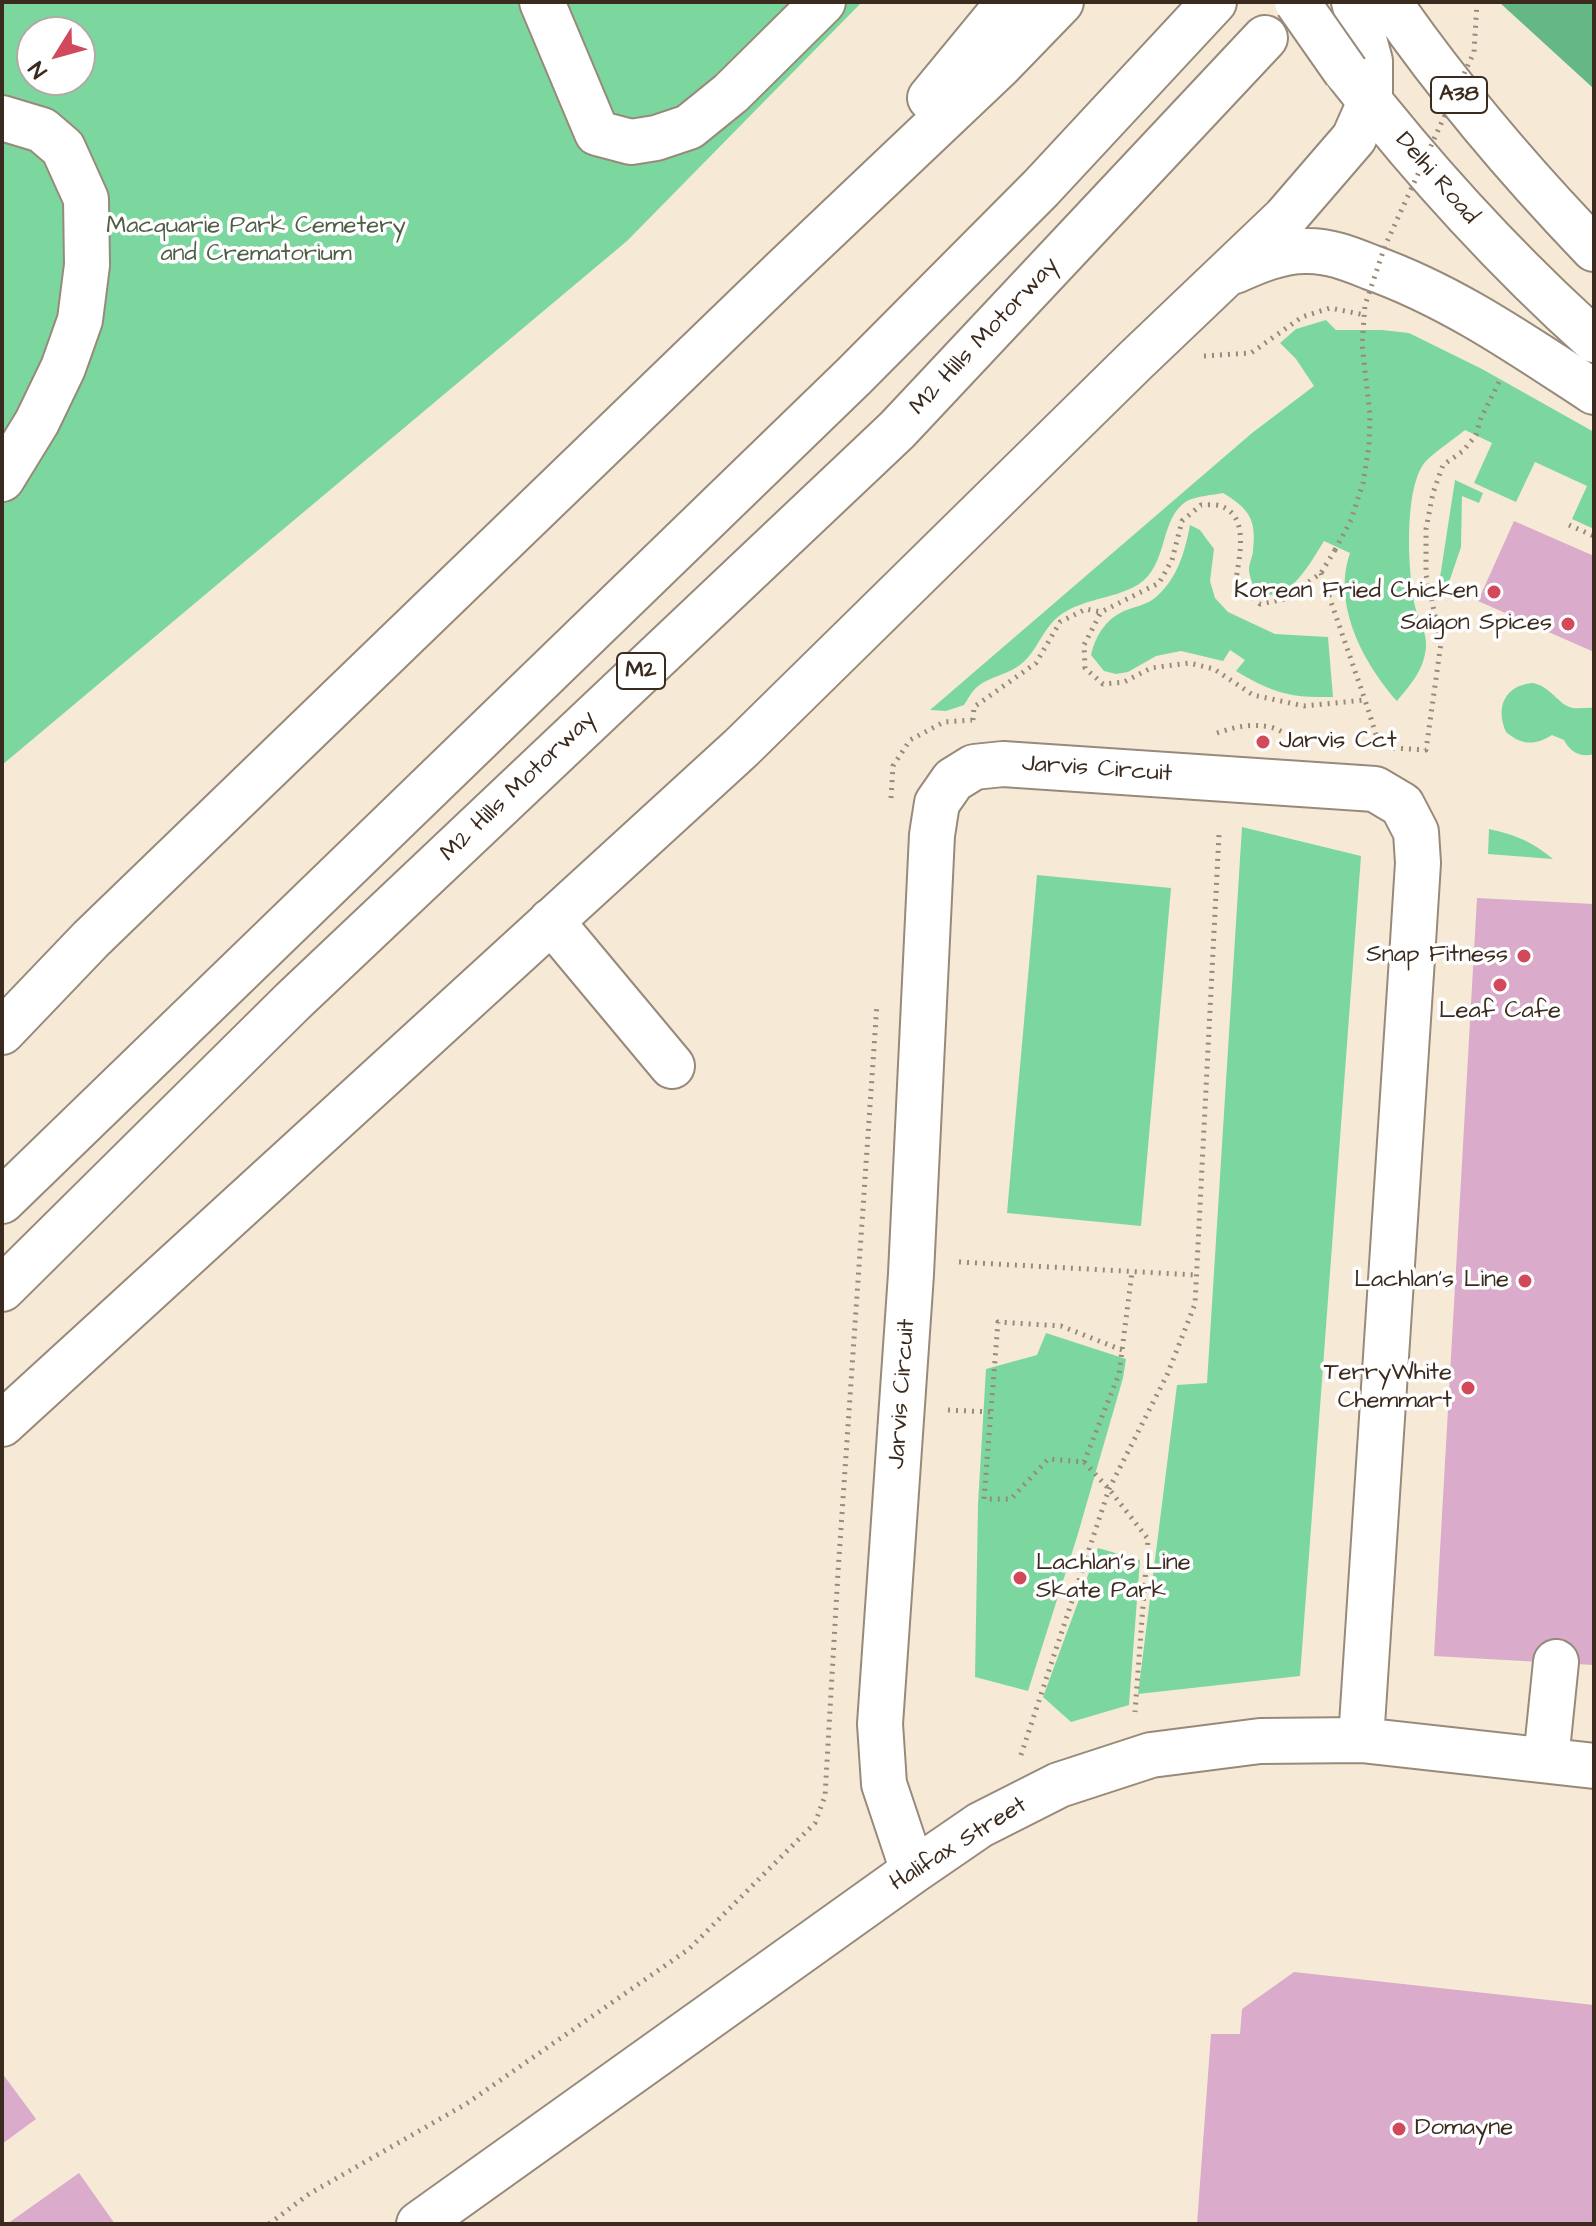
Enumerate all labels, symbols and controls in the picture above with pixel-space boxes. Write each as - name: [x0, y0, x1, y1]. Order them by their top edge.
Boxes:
- north arrow: [16, 16, 96, 96]
- text: N: [22, 55, 55, 84]
- road number: A38: [1431, 77, 1487, 113]
- street label: Delhi Road: [1388, 127, 1484, 231]
- park label: Macquarie Park Cemetery and Crematorium: [106, 213, 406, 269]
- street label: M2 Hills Motorway: [905, 252, 1065, 422]
- place label: Korean Fried Chicken: [1234, 578, 1478, 606]
- marker: Korean Fried Chicken: [1485, 583, 1503, 601]
- place label: Saigon Spices: [1401, 610, 1552, 638]
- marker: Saigon Spices: [1559, 615, 1577, 633]
- road number: M2: [617, 653, 665, 689]
- street label: M2 Hills Motorway: [435, 705, 603, 869]
- place label: Jarvis Cct: [1279, 728, 1397, 756]
- marker: Jarvis Cct: [1254, 733, 1272, 751]
- street label: Jarvis Circuit: [1021, 750, 1173, 790]
- place label: Snap Fitness: [1366, 942, 1508, 970]
- marker: Snap Fitness: [1515, 947, 1533, 965]
- marker: Leaf Cafe: [1491, 976, 1509, 994]
- place label: Leaf Cafe: [1439, 998, 1561, 1026]
- place label: Lachlan's Line: [1354, 1267, 1509, 1295]
- marker: Lachlan's Line: [1516, 1272, 1534, 1290]
- street label: Jarvis Circuit: [883, 1318, 923, 1470]
- place label: TerryWhite Chemmart: [1324, 1360, 1452, 1416]
- marker: TerryWhite Chemmart: [1459, 1379, 1477, 1397]
- place label: Lachlan's Line Skate Park: [1036, 1550, 1191, 1606]
- marker: Lachlan's Line Skate Park: [1011, 1569, 1029, 1587]
- street label: Halifax Street: [885, 1792, 1033, 1898]
- place label: Domayne: [1415, 2115, 1513, 2143]
- marker: Domayne: [1390, 2120, 1408, 2138]

